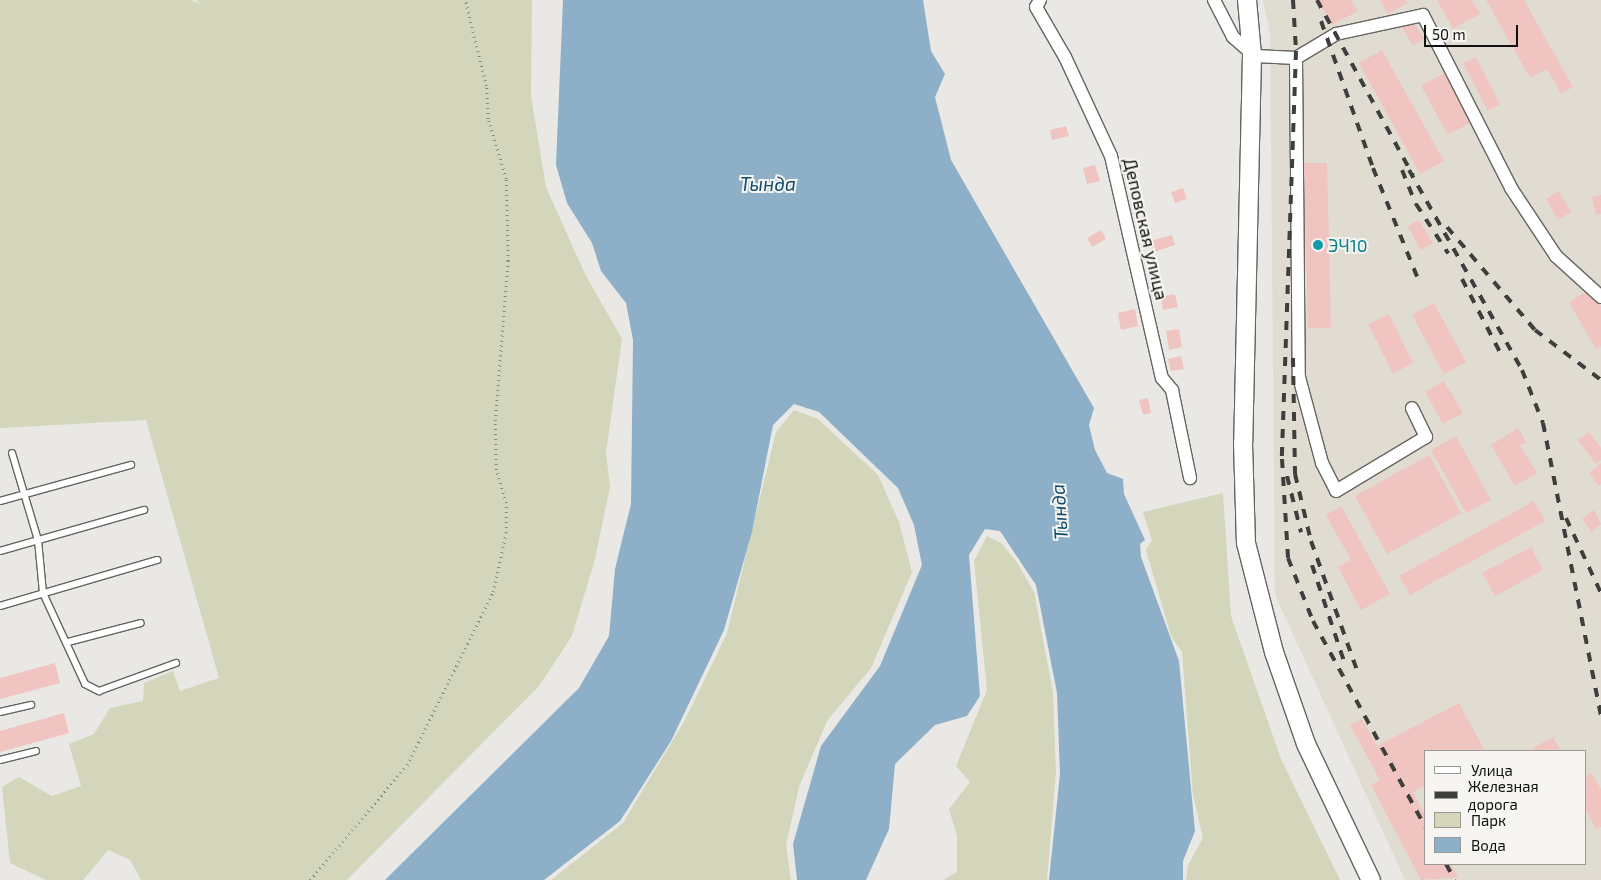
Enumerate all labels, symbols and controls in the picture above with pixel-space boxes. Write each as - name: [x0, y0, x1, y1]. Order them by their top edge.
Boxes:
- scale bar: [1426, 15, 1520, 47]
- text: 50 m: [1432, 25, 1466, 43]
- street label: Деповская улица: [1119, 156, 1173, 302]
- water label: Тында: [740, 173, 796, 195]
- place label: ЭЧ10: [1328, 234, 1368, 256]
- marker: ЭЧ10: [1312, 239, 1324, 251]
- water label: Тында: [1046, 483, 1072, 541]
- legend: [1424, 750, 1586, 865]
- text: Улица: [1471, 761, 1513, 779]
- text: Железная дорога: [1468, 777, 1539, 813]
- text: Парк: [1471, 811, 1506, 829]
- text: Вода: [1471, 836, 1506, 854]

